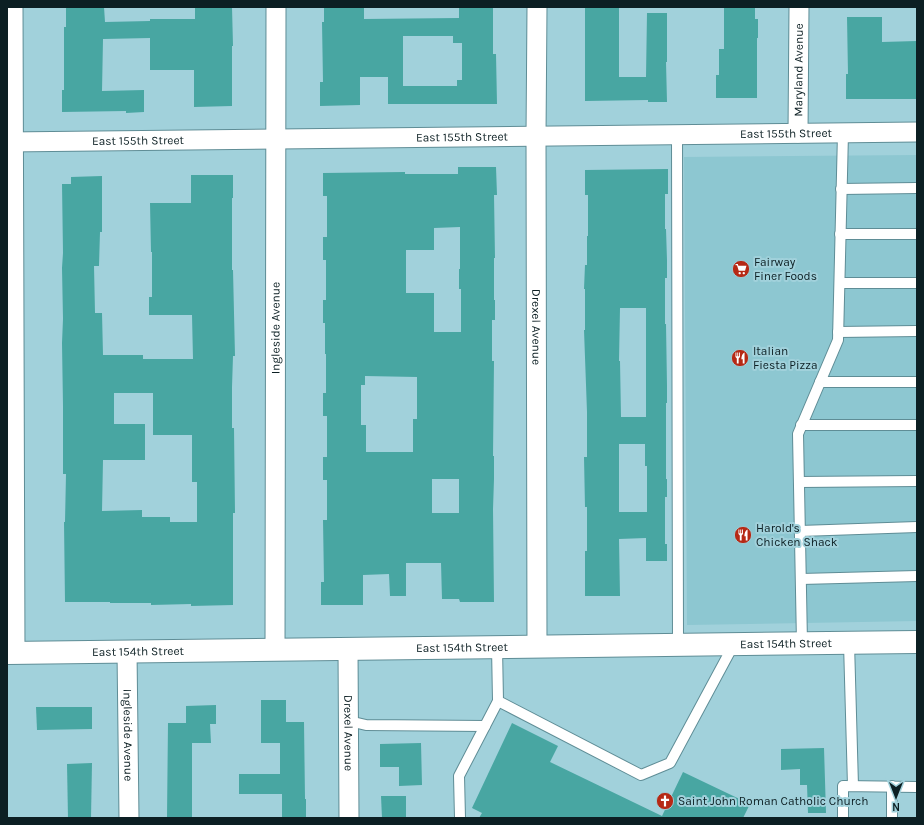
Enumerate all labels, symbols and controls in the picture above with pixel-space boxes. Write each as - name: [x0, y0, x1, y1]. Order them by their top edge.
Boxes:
- street label: Maryland Avenue: [791, 23, 806, 117]
- street label: East 155th Street: [740, 126, 833, 141]
- street label: East 155th Street: [416, 129, 509, 145]
- street label: East 155th Street: [92, 133, 185, 148]
- place label: Fairway Finer Foods: [754, 255, 817, 283]
- supermarket icon: Fairway Finer Foods: [731, 259, 751, 279]
- street label: Ingleside Avenue: [268, 282, 283, 374]
- street label: Drexel Avenue: [529, 289, 543, 365]
- place label: Italian Fiesta Pizza: [753, 344, 818, 372]
- restaurant icon: Italian Fiesta Pizza: [730, 348, 750, 368]
- place label: Harold's Chicken Shack: [756, 521, 838, 549]
- restaurant icon: Harold's Chicken Shack: [733, 525, 753, 545]
- street label: East 154th Street: [740, 636, 833, 651]
- street label: East 154th Street: [416, 640, 509, 655]
- street label: East 154th Street: [92, 644, 185, 659]
- street label: Ingleside Avenue: [120, 689, 136, 781]
- street label: Drexel Avenue: [341, 695, 356, 771]
- north arrow: [876, 777, 916, 817]
- church icon: Saint John Roman Catholic Church: [655, 791, 675, 811]
- place label: Saint John Roman Catholic Church: [678, 794, 869, 808]
- text: N: [892, 800, 900, 813]

